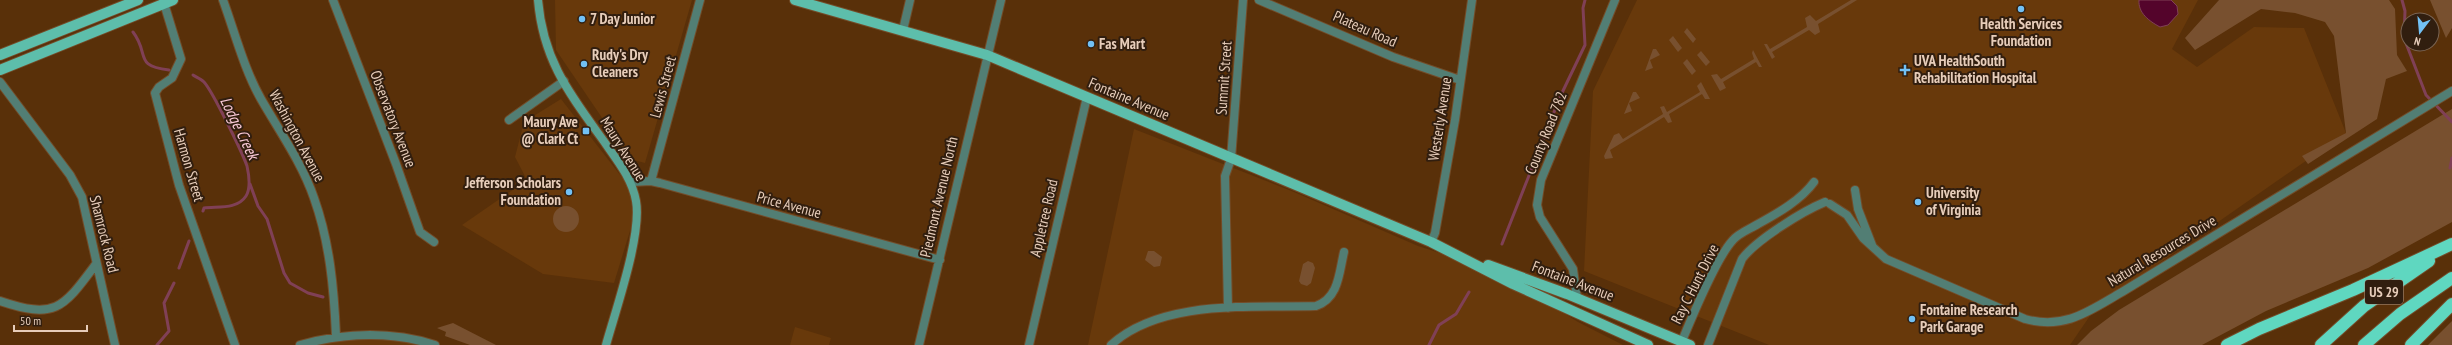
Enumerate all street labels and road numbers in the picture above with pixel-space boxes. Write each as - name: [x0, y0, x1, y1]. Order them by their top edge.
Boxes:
- street label: Plateau Road: [1330, 6, 1400, 51]
- street label: Summit Street: [1211, 40, 1236, 116]
- street label: Lewis Street: [645, 54, 680, 120]
- street label: Observatory Avenue: [366, 68, 421, 170]
- street label: Fontaine Avenue: [1086, 73, 1173, 124]
- street label: Westerly Avenue: [1424, 76, 1456, 162]
- street label: Washington Avenue: [265, 87, 330, 185]
- street label: County Road 782: [1520, 89, 1571, 177]
- street label: Maury Avenue: [596, 113, 651, 184]
- street label: Harmon Street: [170, 126, 209, 204]
- street label: Piedmont Avenue North: [915, 135, 962, 259]
- street label: Appletree Road: [1025, 177, 1062, 259]
- street label: Price Avenue: [755, 187, 823, 222]
- street label: Shamrock Road: [86, 193, 123, 274]
- street label: Natural Resources Drive: [2104, 211, 2219, 290]
- street label: Ray C Hunt Drive: [1666, 241, 1723, 327]
- street label: Fontaine Avenue: [1530, 256, 1617, 305]
- road number: US 29: [2365, 280, 2403, 304]

